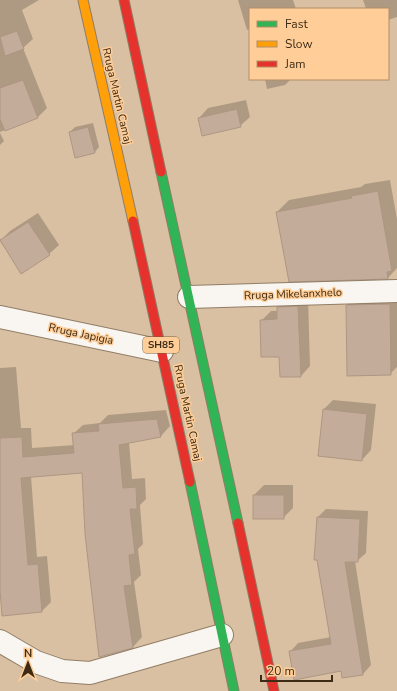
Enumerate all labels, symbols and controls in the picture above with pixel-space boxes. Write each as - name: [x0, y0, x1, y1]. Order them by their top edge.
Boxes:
- legend: [249, 8, 389, 80]
- text: Fast: [285, 16, 308, 32]
- text: Slow: [285, 36, 313, 52]
- street label: Rruga Martin Camaj: [99, 46, 135, 146]
- text: Jam: [284, 56, 306, 72]
- street label: Rruga Mikelanxhelo: [244, 285, 342, 303]
- street label: Rruga Japigia: [47, 320, 115, 348]
- road number: SH85: [143, 337, 179, 353]
- street label: Rruga Martin Camaj: [170, 363, 206, 463]
- north arrow: [8, 643, 48, 683]
- text: N: [24, 646, 32, 661]
- scale bar: [261, 657, 332, 683]
- text: 20 m: [267, 663, 295, 679]

